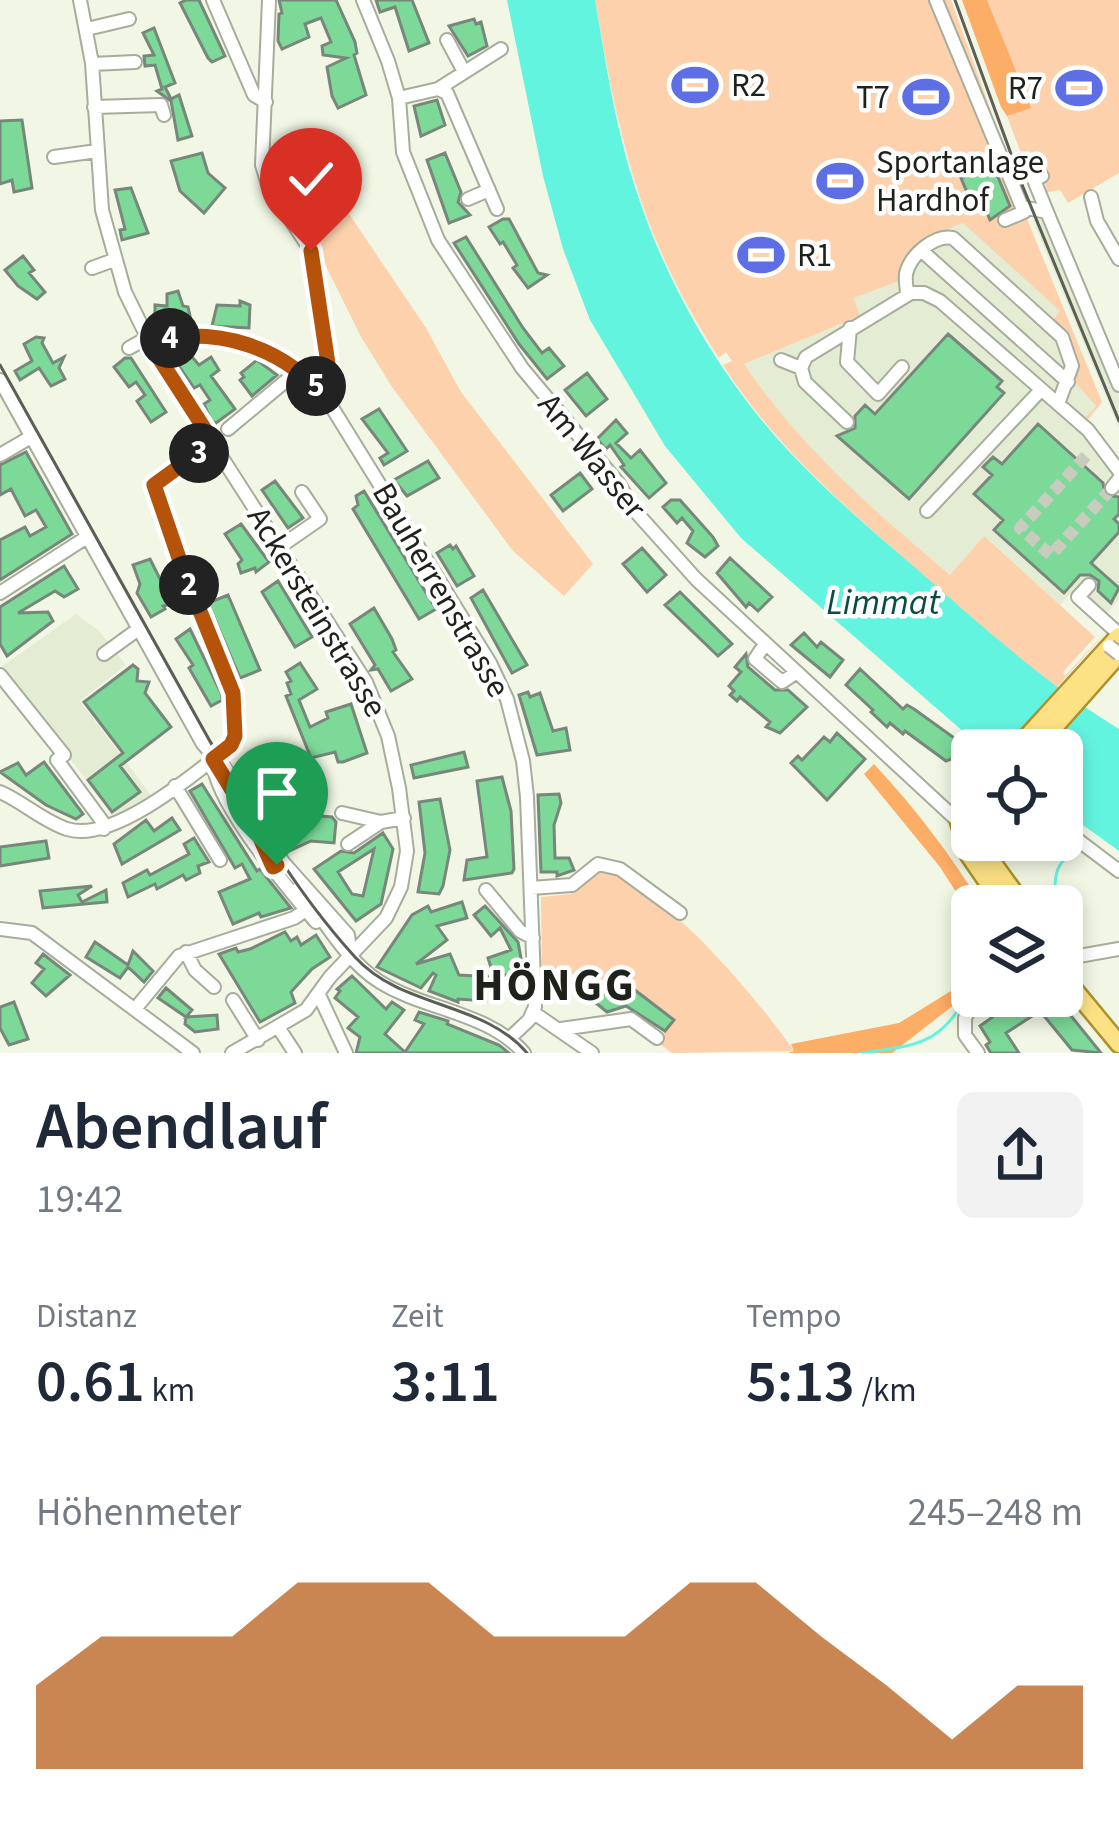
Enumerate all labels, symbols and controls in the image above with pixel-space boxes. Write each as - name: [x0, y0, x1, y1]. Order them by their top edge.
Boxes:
- sports icon: R2: [670, 60, 720, 110]
- place label: R2: [731, 62, 766, 109]
- sports icon: R7: [1054, 63, 1104, 113]
- place label: R7: [1008, 65, 1043, 112]
- sports icon: T7: [901, 72, 951, 122]
- place label: T7: [856, 74, 890, 121]
- pin: [260, 128, 362, 251]
- place label: Sportanlage Hardhof: [876, 139, 1044, 224]
- icon: check: [278, 146, 344, 212]
- sports icon: Sportanlage Hardhof: [815, 156, 865, 206]
- sports icon: R1: [736, 230, 786, 280]
- place label: R1: [797, 232, 832, 279]
- pin: 4: [140, 308, 200, 368]
- text: 4: [161, 314, 179, 361]
- pin: 5: [286, 356, 346, 416]
- text: 5: [307, 362, 325, 409]
- street label: Am Wasser: [527, 383, 658, 529]
- pin: 3: [169, 423, 229, 483]
- text: 3: [190, 429, 208, 476]
- street label: Bauherrenstrasse: [360, 474, 522, 706]
- street label: Ackersteinstrasse: [235, 498, 399, 726]
- pin: 2: [159, 555, 219, 615]
- text: 2: [180, 561, 198, 608]
- water label: Limmat: [826, 577, 941, 628]
- map controls: [951, 729, 1083, 1017]
- button: locate: [951, 729, 1083, 861]
- pin: [226, 742, 328, 865]
- icon: arrive: [244, 760, 310, 826]
- button: layers: [951, 885, 1083, 1017]
- district label: HÖNGG: [473, 954, 637, 1018]
- text: Abendlauf: [36, 1080, 327, 1174]
- button: share: [957, 1092, 1083, 1218]
- text: 19:42: [36, 1172, 123, 1228]
- text: Distanz: [36, 1293, 137, 1340]
- text: Zeit: [391, 1293, 444, 1340]
- text: Tempo: [746, 1293, 841, 1340]
- text: 0.61: [36, 1340, 145, 1425]
- text: 3:11: [391, 1340, 500, 1425]
- text: 5:13: [746, 1340, 855, 1425]
- text: km: [145, 1367, 195, 1414]
- text: /km: [855, 1367, 917, 1414]
- text: Höhenmeter: [36, 1485, 241, 1541]
- text: 245–248 m: [908, 1485, 1083, 1541]

